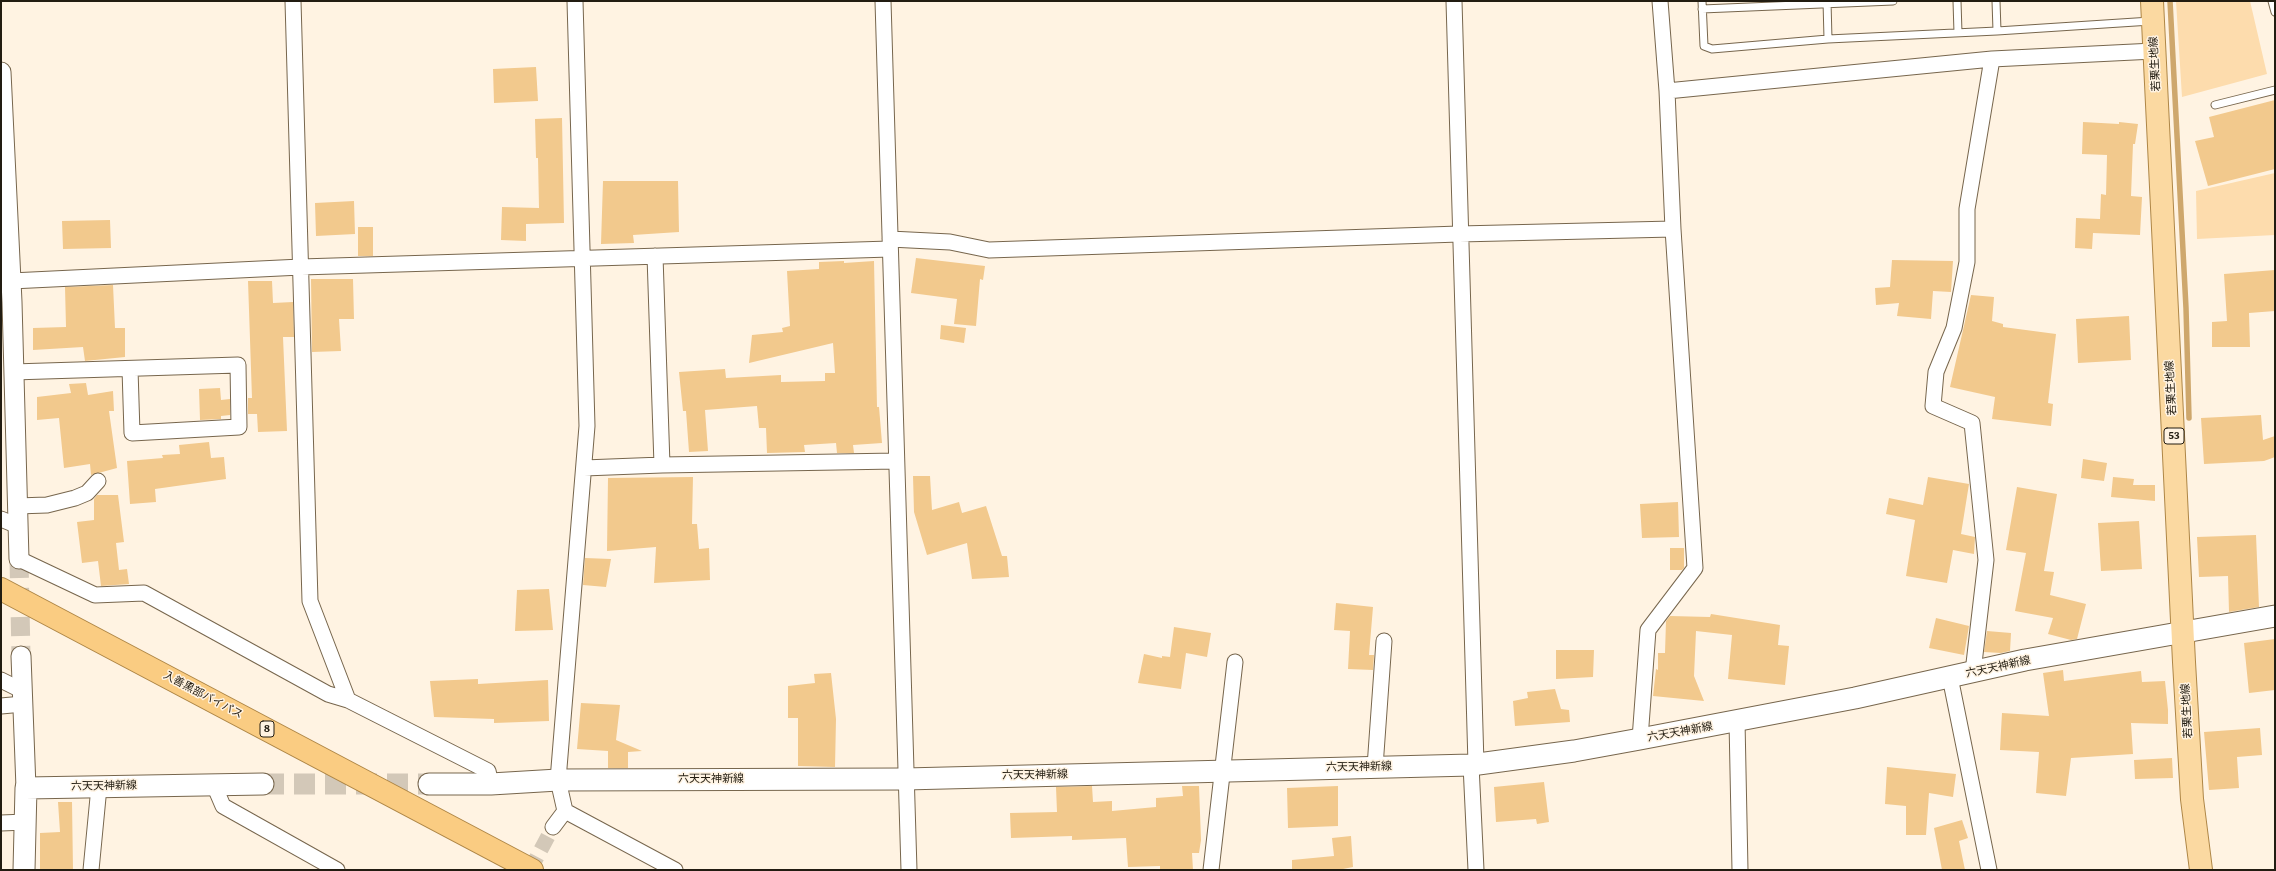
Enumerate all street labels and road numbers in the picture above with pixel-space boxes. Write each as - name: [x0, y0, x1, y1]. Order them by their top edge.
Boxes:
- street label: 若栗生地線: [2147, 36, 2163, 92]
- street label: 若栗生地線: [2163, 360, 2179, 416]
- road number: 53: [2164, 428, 2184, 444]
- street label: 六天天神新線: [1964, 654, 2032, 680]
- street label: 入善黒部バイパス: [161, 669, 245, 721]
- street label: 若栗生地線: [2179, 683, 2195, 739]
- street label: 六天天神新線: [1646, 720, 1714, 744]
- road number: 8: [260, 721, 274, 737]
- street label: 六天天神新線: [1326, 760, 1392, 774]
- street label: 六天天神新線: [1002, 768, 1068, 782]
- street label: 六天天神新線: [678, 772, 744, 786]
- street label: 六天天神新線: [71, 779, 137, 793]

